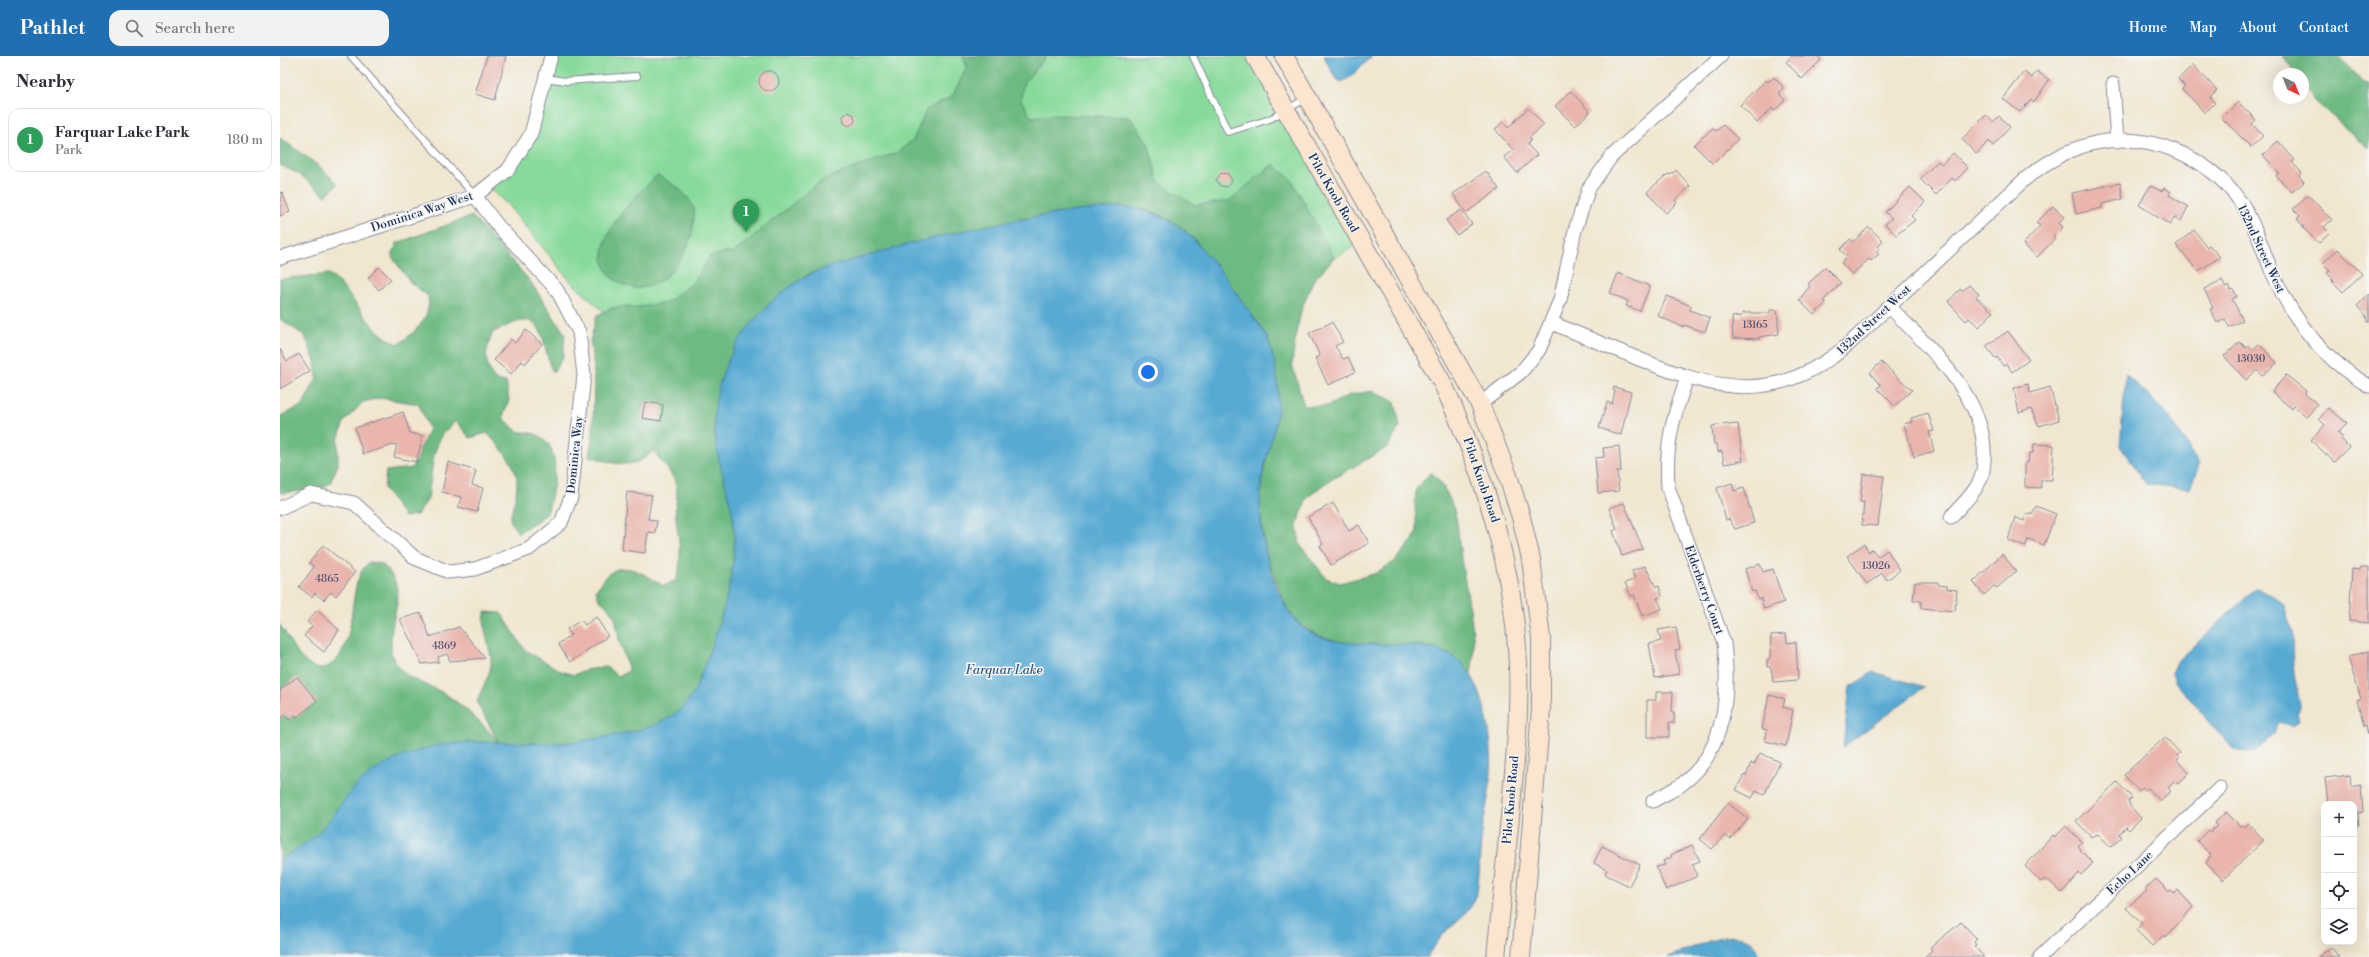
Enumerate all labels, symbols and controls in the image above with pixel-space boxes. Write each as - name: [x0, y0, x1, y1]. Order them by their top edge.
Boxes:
- search box: [109, 10, 389, 46]
- text: Pathlet: [20, 16, 85, 40]
- icon: search: [123, 17, 145, 39]
- text: Search here: [155, 19, 235, 38]
- text: Home: [2129, 19, 2167, 37]
- text: Map: [2189, 19, 2217, 37]
- text: About: [2239, 19, 2277, 37]
- text: Contact: [2299, 19, 2349, 37]
- north arrow: [2273, 68, 2309, 104]
- text: Nearby: [16, 71, 75, 93]
- text: Farquar Lake Park: [55, 123, 189, 142]
- text: 1: [27, 132, 33, 148]
- text: 180 m: [227, 132, 263, 148]
- text: Park: [55, 142, 82, 158]
- street label: Pilot Knob Road: [1304, 151, 1362, 235]
- street label: Dominica Way West: [369, 188, 476, 236]
- pin: 1: [733, 199, 759, 232]
- street label: 132nd Street West: [2234, 202, 2288, 296]
- street label: 132nd Street West: [1834, 281, 1915, 358]
- house number: 13165: [1742, 319, 1768, 331]
- house number: 13030: [2237, 353, 2266, 365]
- your location: [1138, 362, 1158, 382]
- street label: Dominica Way: [563, 415, 587, 495]
- street label: Pilot Knob Road: [1459, 436, 1503, 525]
- street label: Elderberry Court: [1681, 543, 1727, 637]
- house number: 13026: [1862, 560, 1890, 572]
- house number: 4865: [315, 573, 339, 585]
- house number: 4869: [432, 640, 456, 652]
- water label: Farquar Lake: [965, 662, 1043, 678]
- street label: Pilot Knob Road: [1500, 755, 1522, 845]
- map controls: [2321, 801, 2357, 945]
- button: +: [2321, 801, 2357, 837]
- button: −: [2321, 837, 2357, 873]
- street label: Echo Lane: [2104, 848, 2156, 898]
- button: locate: [2321, 873, 2357, 909]
- button: layers: [2321, 909, 2357, 945]

